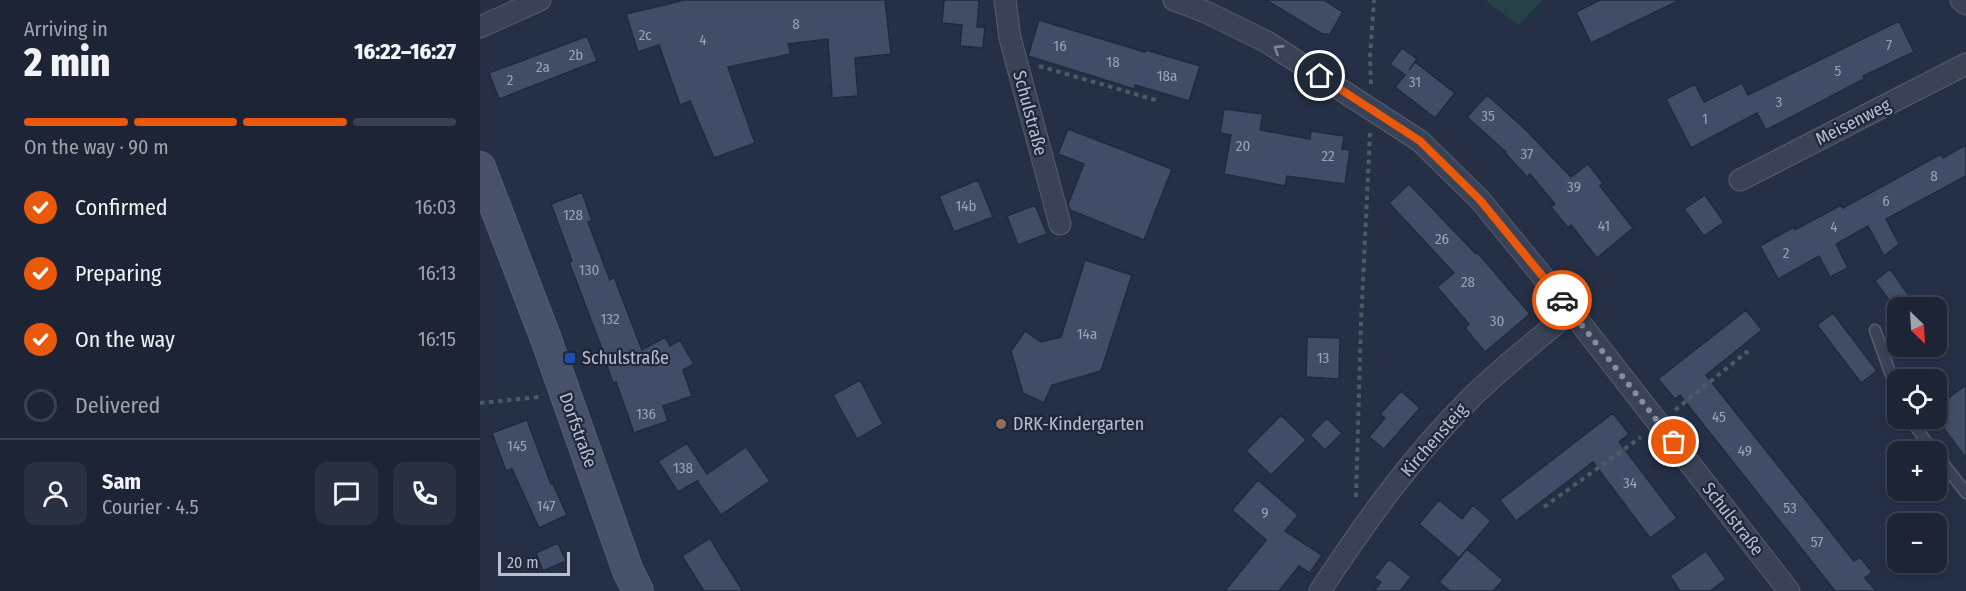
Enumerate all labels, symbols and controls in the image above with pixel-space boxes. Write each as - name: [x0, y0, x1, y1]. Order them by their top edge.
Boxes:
- house number: 8: [792, 15, 800, 33]
- text: Arriving in: [24, 17, 108, 41]
- house number: 2c: [639, 26, 652, 44]
- house number: 4: [699, 31, 707, 49]
- house number: 7: [1886, 36, 1892, 54]
- house number: 16: [1053, 37, 1067, 55]
- text: 16:22–16:27: [354, 38, 456, 65]
- text: 2 min: [24, 40, 110, 86]
- one-way arrow: [1274, 45, 1285, 56]
- house number: 2b: [569, 46, 583, 64]
- pin: [1294, 50, 1345, 101]
- house number: 18: [1106, 53, 1120, 71]
- house number: 2a: [536, 58, 550, 76]
- icon: home: [1303, 59, 1336, 92]
- house number: 5: [1835, 62, 1842, 80]
- house number: 18a: [1157, 67, 1177, 85]
- street label: Schulstraße: [1008, 68, 1052, 158]
- house number: 2: [507, 71, 514, 89]
- house number: 31: [1409, 73, 1421, 91]
- house number: 3: [1776, 93, 1783, 111]
- street label: Meisenweg: [1812, 93, 1895, 150]
- house number: 35: [1481, 107, 1495, 125]
- house number: 1: [1702, 110, 1708, 128]
- text: On the way · 90 m: [24, 135, 169, 159]
- house number: 20: [1236, 137, 1250, 155]
- house number: 37: [1521, 145, 1533, 163]
- house number: 22: [1321, 147, 1335, 165]
- house number: 8: [1930, 167, 1938, 185]
- house number: 39: [1567, 178, 1581, 196]
- icon: check: [24, 191, 57, 224]
- house number: 6: [1882, 192, 1890, 210]
- text: Confirmed: [75, 194, 168, 221]
- text: 16:03: [415, 195, 456, 219]
- house number: 14b: [955, 197, 977, 215]
- house number: 128: [563, 206, 583, 224]
- house number: 41: [1598, 217, 1610, 235]
- house number: 4: [1830, 218, 1838, 236]
- house number: 26: [1435, 230, 1449, 248]
- house number: 2: [1783, 244, 1790, 262]
- icon: check: [24, 257, 57, 290]
- text: Preparing: [75, 260, 161, 287]
- text: 16:13: [418, 261, 456, 285]
- house number: 130: [579, 261, 599, 279]
- courier: [1532, 270, 1592, 330]
- house number: 28: [1461, 273, 1475, 291]
- icon: car: [1546, 284, 1579, 317]
- north arrow: [1887, 297, 1947, 357]
- map controls: [1887, 297, 1947, 573]
- house number: 132: [600, 310, 620, 328]
- house number: 30: [1490, 312, 1504, 330]
- icon: check: [24, 323, 57, 356]
- house number: 14a: [1077, 325, 1097, 343]
- text: On the way: [75, 326, 175, 353]
- text: 16:15: [418, 327, 456, 351]
- place label: Schulstraße: [582, 347, 669, 369]
- house number: 13: [1317, 349, 1330, 367]
- marker: Schulstraße: [563, 351, 577, 365]
- button: locate: [1887, 369, 1947, 429]
- street label: Dorfstraße: [554, 389, 602, 471]
- text: Delivered: [75, 392, 160, 419]
- street label: Kirchensteig: [1396, 398, 1472, 481]
- house number: 136: [636, 405, 656, 423]
- house number: 45: [1712, 408, 1726, 426]
- place label: DRK-Kindergarten: [1013, 413, 1144, 435]
- pin: [1648, 416, 1699, 467]
- marker: DRK-Kindergarten: [994, 417, 1008, 431]
- icon: bag: [1657, 425, 1690, 458]
- house number: 145: [507, 437, 527, 455]
- button: +: [1887, 441, 1947, 501]
- house number: 49: [1738, 442, 1752, 460]
- house number: 138: [673, 459, 693, 477]
- button: person: [24, 462, 87, 525]
- button: chat: [315, 462, 378, 525]
- button: phone: [393, 462, 456, 525]
- text: Sam: [102, 468, 141, 495]
- house number: 34: [1623, 474, 1637, 492]
- street label: Schulstraße: [1698, 478, 1768, 560]
- text: Courier · 4.5: [102, 495, 199, 519]
- house number: 147: [537, 497, 555, 515]
- house number: 53: [1783, 499, 1797, 517]
- house number: 9: [1261, 504, 1269, 522]
- button: −: [1887, 513, 1947, 573]
- house number: 57: [1811, 533, 1823, 551]
- scale bar: [498, 549, 570, 576]
- text: 20 m: [507, 553, 538, 572]

